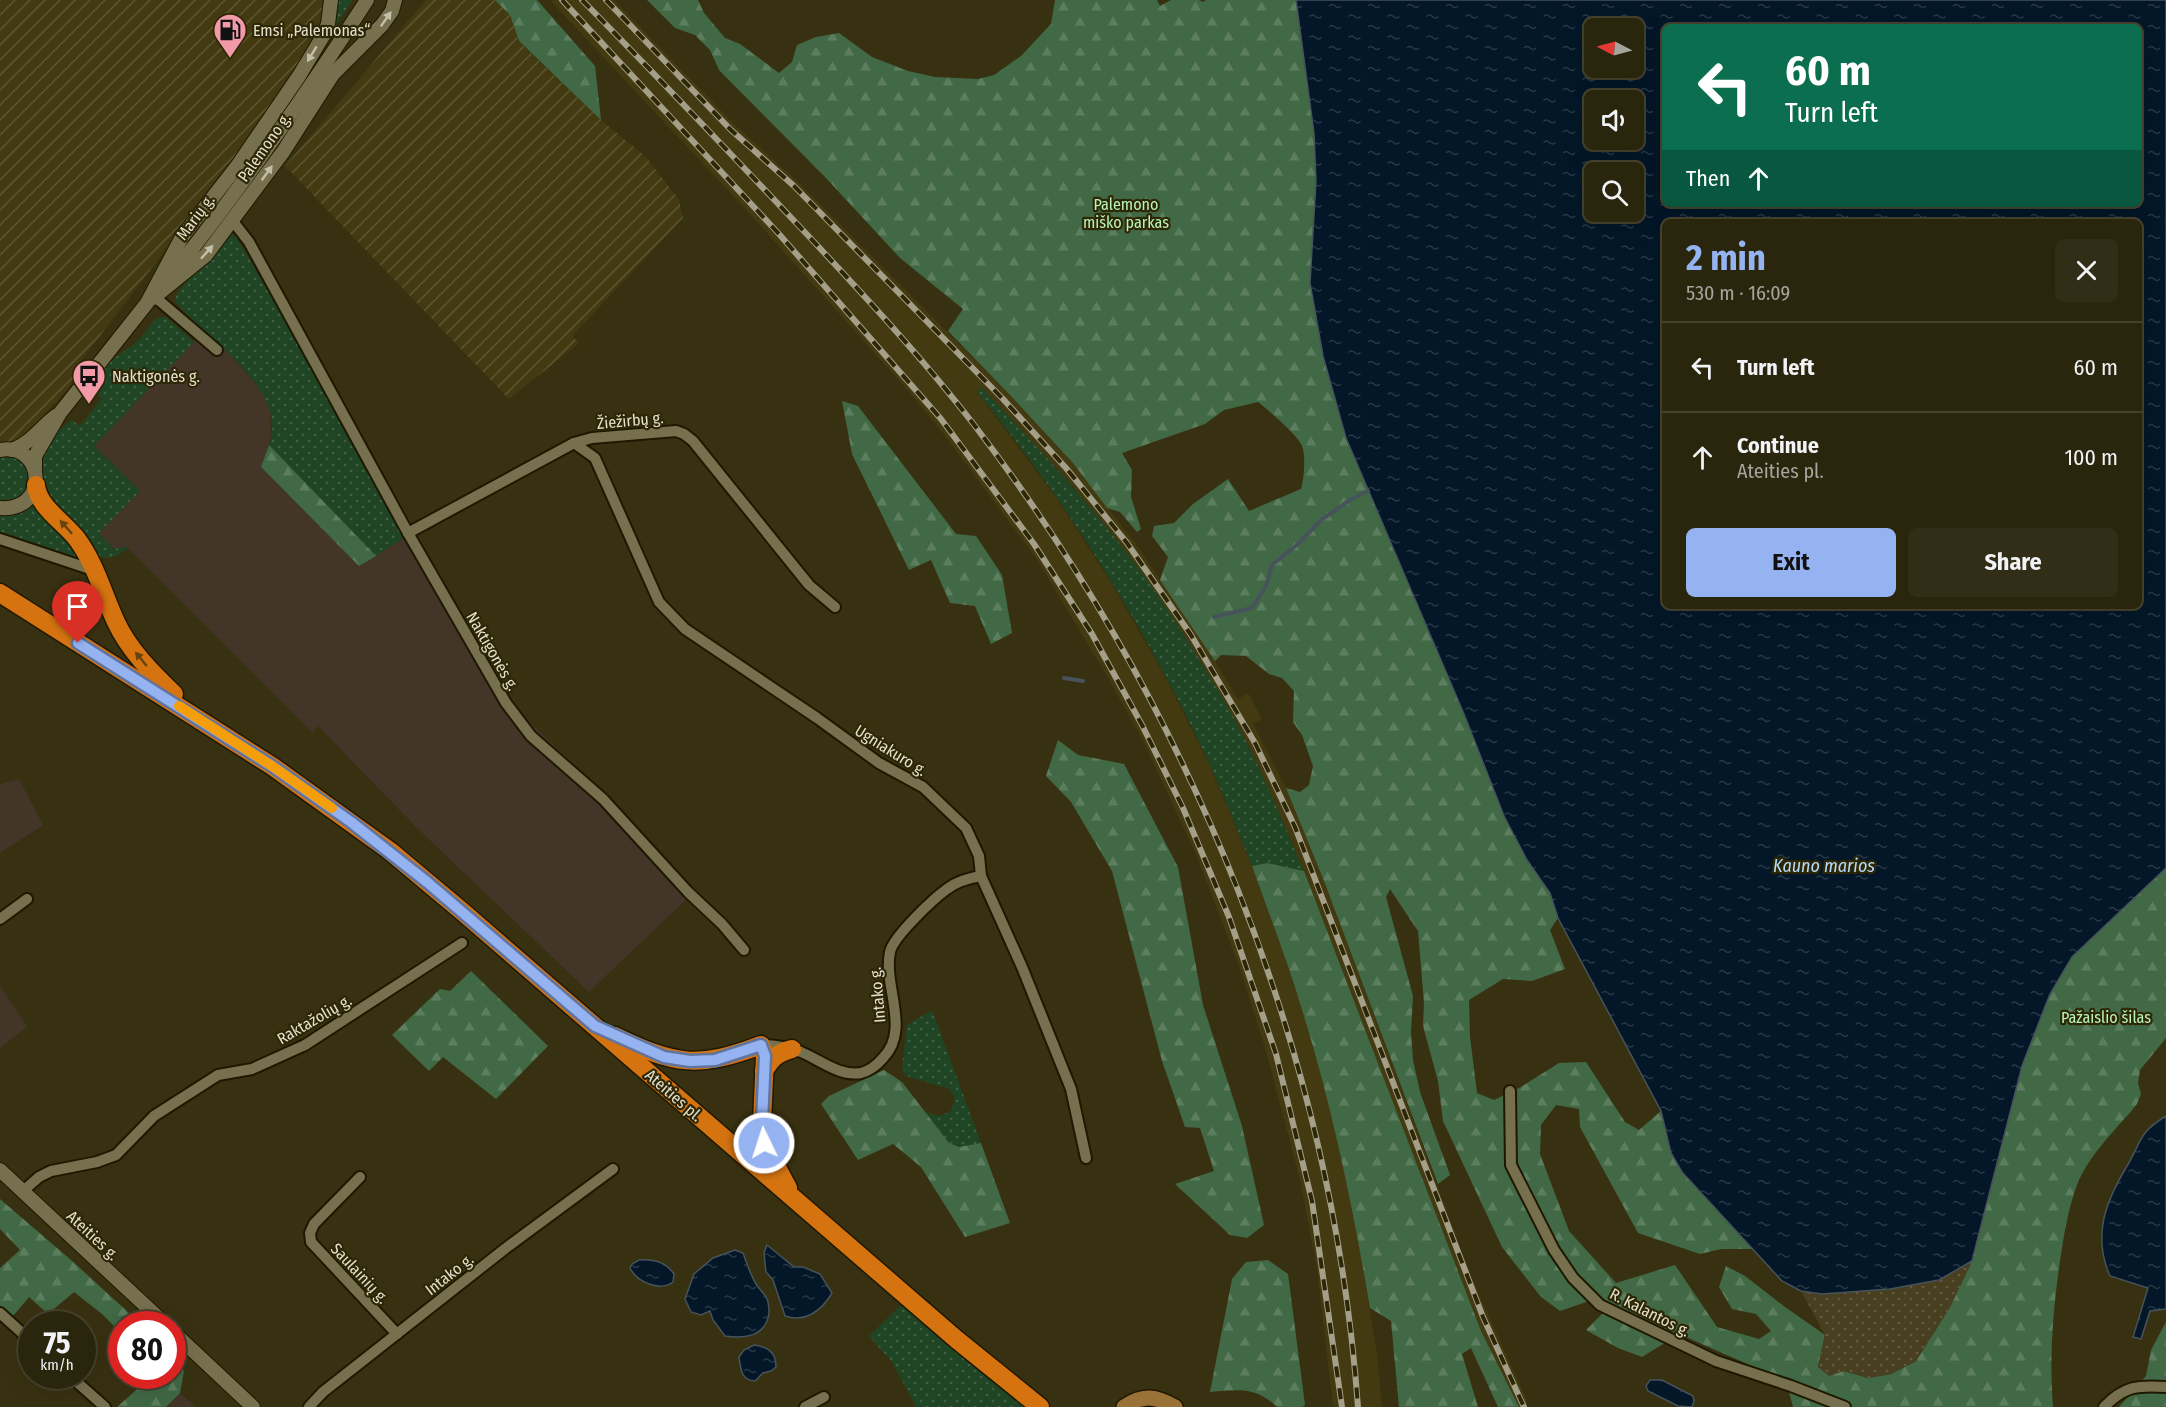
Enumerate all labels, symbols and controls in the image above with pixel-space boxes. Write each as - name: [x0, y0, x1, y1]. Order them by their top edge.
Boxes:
- fuel station icon: Emsi „Palemonas“: [212, 12, 248, 59]
- one-way arrow: [379, 12, 391, 27]
- north arrow: [1584, 18, 1644, 78]
- map controls: [1584, 18, 1644, 222]
- place label: Emsi „Palemonas“: [253, 21, 370, 40]
- one-way arrow: [307, 46, 318, 62]
- text: 60 m: [1785, 46, 1871, 96]
- icon: left: [1686, 48, 1764, 126]
- button: sound: [1584, 90, 1644, 150]
- text: Turn left: [1785, 97, 1878, 129]
- street label: Palemono g.: [234, 109, 295, 185]
- button: search: [1584, 162, 1644, 222]
- icon: ahead: [1742, 162, 1775, 195]
- one-way arrow: [261, 165, 273, 181]
- text: Then: [1686, 165, 1730, 192]
- street label: Marių g.: [172, 191, 219, 244]
- park label: Palemono miško parkas: [1083, 195, 1169, 232]
- text: 2 min: [1686, 236, 1766, 280]
- button: close: [2055, 239, 2118, 302]
- one-way arrow: [200, 244, 214, 259]
- text: 530 m · 16:09: [1686, 281, 1790, 305]
- icon: left: [1686, 351, 1719, 384]
- text: Turn left: [1737, 354, 1815, 381]
- text: 60 m: [2074, 354, 2118, 381]
- bus stop icon: Naktigonės g.: [71, 358, 107, 405]
- place label: Naktigonės g.: [112, 367, 200, 386]
- street label: Žiežirbų g.: [596, 407, 664, 433]
- text: Continue: [1737, 432, 1819, 459]
- icon: ahead: [1686, 441, 1719, 474]
- text: 100 m: [2064, 444, 2118, 471]
- text: Ateities pl.: [1737, 459, 1824, 483]
- one-way arrow: [60, 520, 73, 535]
- button: Exit: [1686, 528, 1896, 597]
- button: Share: [1908, 528, 2118, 597]
- pin: [52, 581, 103, 643]
- icon: arrive: [61, 590, 94, 623]
- street label: Naktigonės g.: [462, 608, 523, 694]
- one-way arrow: [135, 652, 148, 667]
- street label: Ugniakuro g.: [851, 721, 930, 780]
- water label: Kauno marios: [1773, 855, 1875, 877]
- street label: Intako g.: [866, 966, 889, 1024]
- street label: Raktažolių g.: [274, 991, 355, 1048]
- park label: Pažaislio šilas: [2061, 1008, 2151, 1027]
- street label: Ateities pl.: [641, 1065, 706, 1125]
- position arrow: [732, 1111, 796, 1175]
- street label: Ateities g.: [63, 1207, 123, 1264]
- street label: Saulainių g.: [327, 1239, 392, 1307]
- street label: Intako g.: [421, 1250, 477, 1299]
- street label: R. Kalantos g.: [1607, 1284, 1693, 1341]
- speed limit sign: 80: [108, 1311, 186, 1389]
- text: 75: [43, 1325, 71, 1361]
- text: km/h: [40, 1356, 74, 1374]

